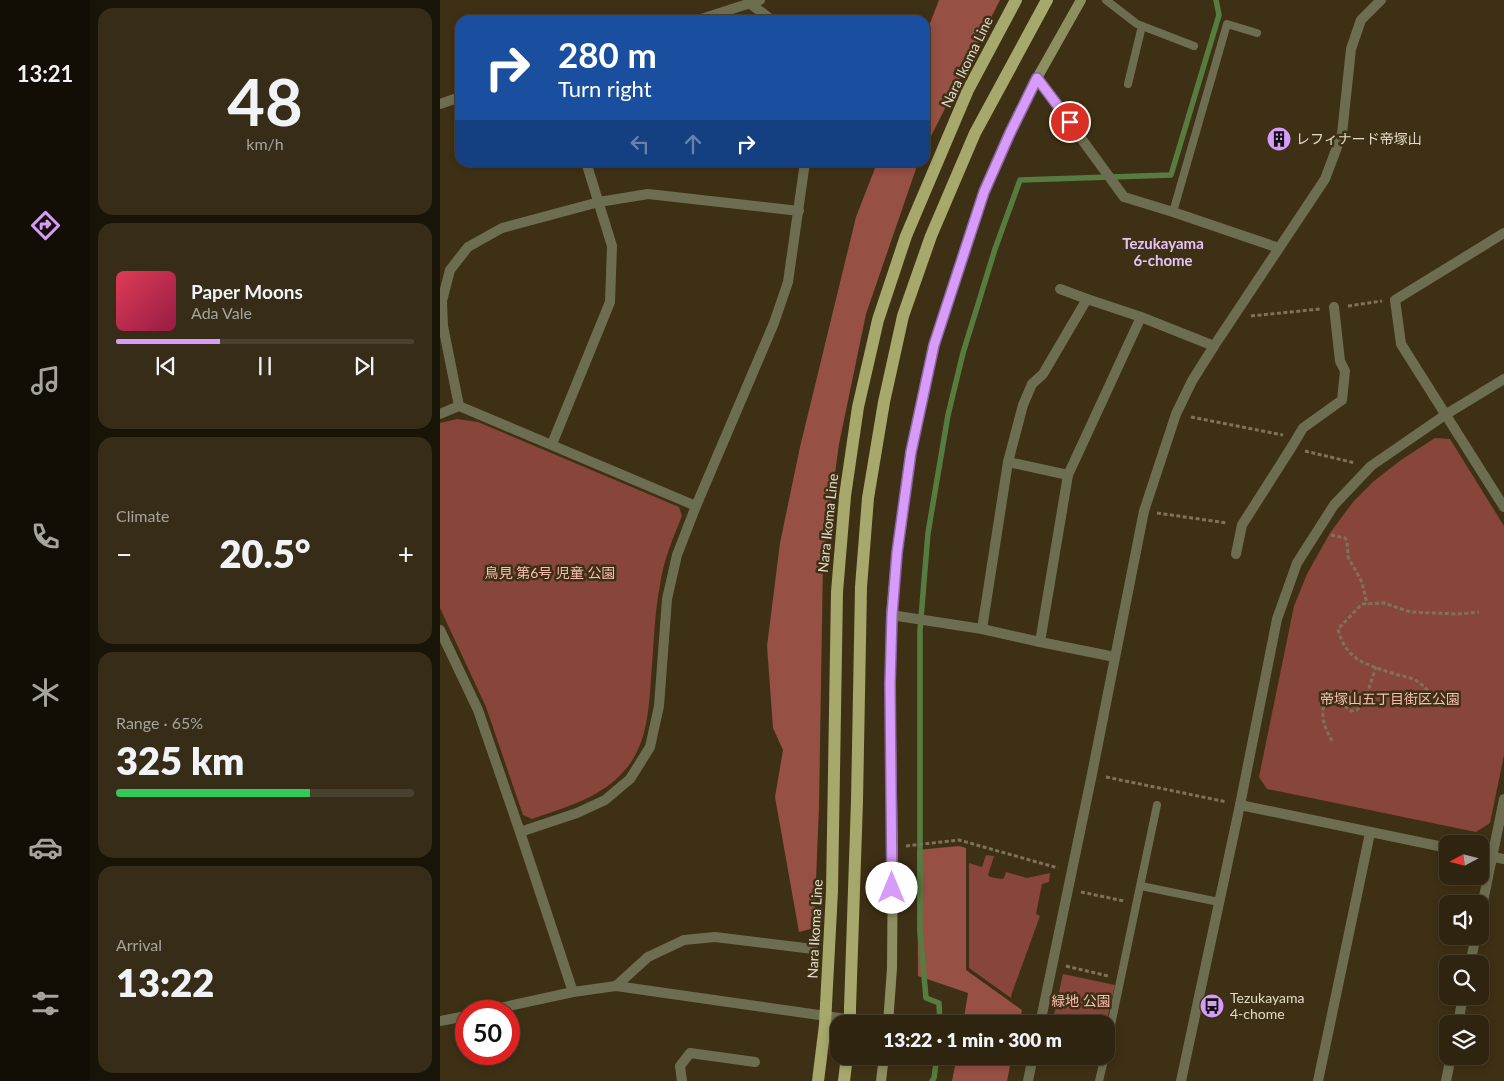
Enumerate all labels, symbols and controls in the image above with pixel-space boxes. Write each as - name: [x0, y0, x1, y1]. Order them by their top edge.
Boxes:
- street label: Nara Ikoma Line: [937, 13, 996, 110]
- text: 280 m: [558, 33, 657, 75]
- icon: right: [475, 35, 540, 100]
- text: 13:21: [17, 60, 73, 87]
- text: 48: [227, 62, 303, 140]
- text: Turn right: [558, 75, 652, 102]
- pin: [1049, 101, 1091, 143]
- icon: arrive: [1056, 108, 1084, 136]
- building icon: レフィナード帝塚山: [1266, 126, 1292, 152]
- icon: left: [626, 130, 654, 158]
- icon: ahead: [679, 130, 707, 158]
- icon: right: [732, 130, 760, 158]
- place label: レフィナード帝塚山: [1296, 130, 1422, 147]
- text: km/h: [246, 134, 284, 153]
- icon: directions: [28, 208, 63, 243]
- district label: Tezukayama 6-chome: [1122, 234, 1204, 269]
- text: Paper Moons: [191, 280, 303, 303]
- text: Ada Vale: [191, 303, 252, 322]
- icon: previous: [152, 352, 180, 380]
- icon: pause: [251, 352, 279, 380]
- icon: next: [350, 352, 378, 380]
- icon: music: [28, 363, 63, 398]
- street label: Nara Ikoma Line: [814, 473, 841, 573]
- text: Climate: [116, 506, 169, 525]
- icon: phone: [28, 519, 63, 554]
- text: 20.5°: [219, 530, 311, 576]
- text: −: [116, 537, 132, 571]
- text: +: [398, 537, 414, 571]
- park label: 鳥見 第6号 児童 公園: [485, 564, 615, 581]
- icon: climate: [28, 675, 63, 710]
- park label: 帝塚山五丁目街区公園: [1320, 690, 1460, 707]
- text: Range · 65%: [116, 713, 203, 732]
- text: 325 km: [116, 737, 244, 783]
- icon: car: [28, 830, 63, 865]
- north arrow: [1439, 835, 1489, 885]
- map controls: [1439, 835, 1489, 1065]
- position arrow: [865, 861, 917, 913]
- street label: Nara Ikoma Line: [803, 879, 826, 979]
- button: sound: [1439, 895, 1489, 945]
- text: Arrival: [116, 935, 162, 954]
- button: search: [1439, 955, 1489, 1005]
- text: 13:22: [116, 959, 214, 1005]
- icon: filters: [28, 986, 63, 1021]
- place label: Tezukayama 4-chome: [1230, 989, 1305, 1022]
- park label: 緑地 公園: [1051, 992, 1111, 1009]
- bus stop icon: Tezukayama 4-chome: [1199, 993, 1225, 1019]
- speed limit sign: 50: [455, 1000, 520, 1065]
- button: layers: [1439, 1015, 1489, 1065]
- text: 13:22 · 1 min · 300 m: [883, 1028, 1062, 1051]

